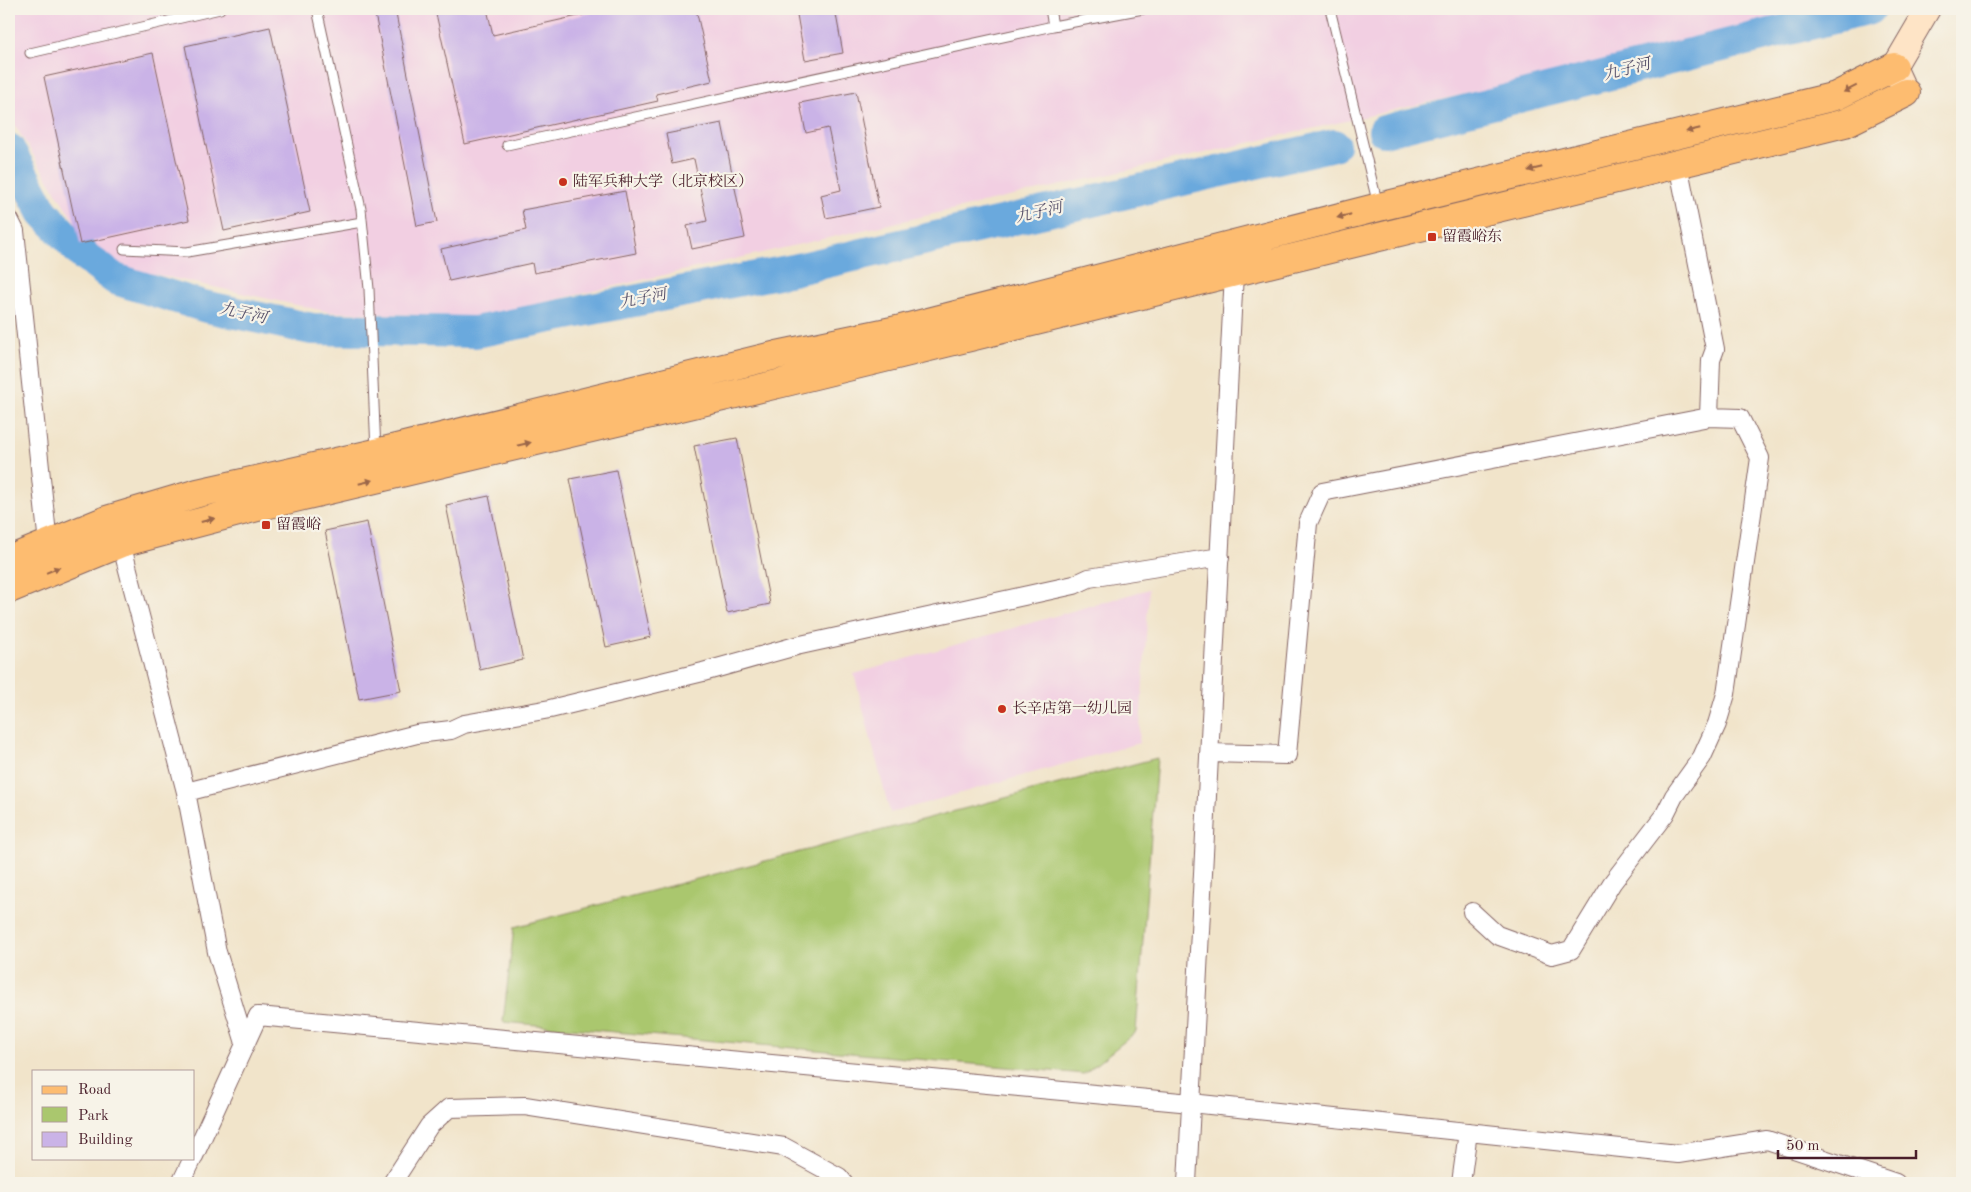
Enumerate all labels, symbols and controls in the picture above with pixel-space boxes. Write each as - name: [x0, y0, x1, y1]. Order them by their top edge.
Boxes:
- water label: 九子河: [1601, 54, 1655, 84]
- one-way arrow: [1843, 85, 1857, 93]
- one-way arrow: [1686, 127, 1701, 135]
- one-way arrow: [1528, 165, 1543, 173]
- place label: 陆军兵种大学（北京校区）: [573, 173, 753, 190]
- marker: 陆军兵种大学（北京校区）: [557, 176, 569, 188]
- water label: 九子河: [1013, 197, 1067, 226]
- one-way arrow: [1336, 212, 1351, 220]
- place label: 留霞峪东: [1442, 228, 1502, 245]
- marker: 留霞峪东: [1426, 231, 1438, 243]
- water label: 九子河: [618, 284, 671, 311]
- water label: 九子河: [218, 299, 271, 327]
- one-way arrow: [516, 440, 531, 448]
- one-way arrow: [358, 478, 373, 486]
- one-way arrow: [200, 516, 215, 524]
- place label: 留霞峪: [276, 516, 321, 533]
- marker: 留霞峪: [260, 519, 272, 531]
- one-way arrow: [46, 565, 61, 573]
- place label: 长辛店第一幼儿园: [1012, 700, 1132, 717]
- marker: 长辛店第一幼儿园: [996, 703, 1008, 715]
- legend: [32, 1070, 195, 1160]
- text: Road: [78, 1083, 112, 1098]
- text: Park: [78, 1109, 109, 1124]
- scale bar: [1778, 1127, 1916, 1159]
- text: Building: [78, 1133, 133, 1148]
- text: 50 m: [1786, 1139, 1820, 1154]

